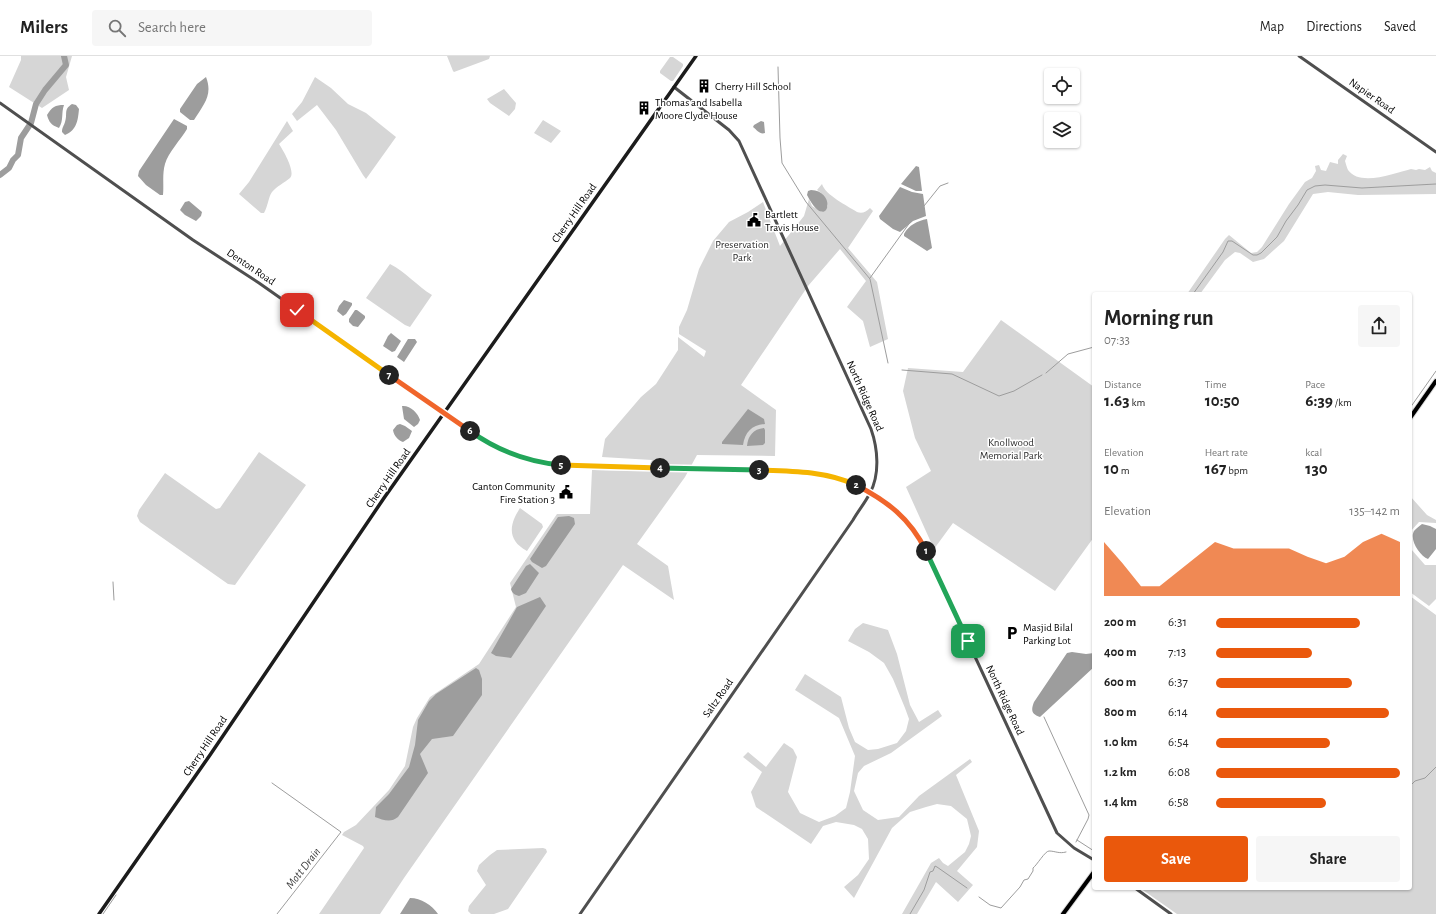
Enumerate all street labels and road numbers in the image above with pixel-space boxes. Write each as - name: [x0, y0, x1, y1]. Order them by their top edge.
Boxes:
- street label: Napier Road: [1347, 76, 1397, 116]
- street label: Cherry Hill Road: [550, 181, 599, 245]
- street label: Denton Road: [225, 247, 277, 287]
- street label: North Ridge Road: [845, 359, 886, 433]
- street label: Cherry Hill Road: [364, 446, 413, 510]
- street label: North Ridge Road: [984, 663, 1026, 737]
- street label: Saltz Road: [701, 676, 735, 719]
- street label: Cherry Hill Road: [181, 714, 229, 778]

